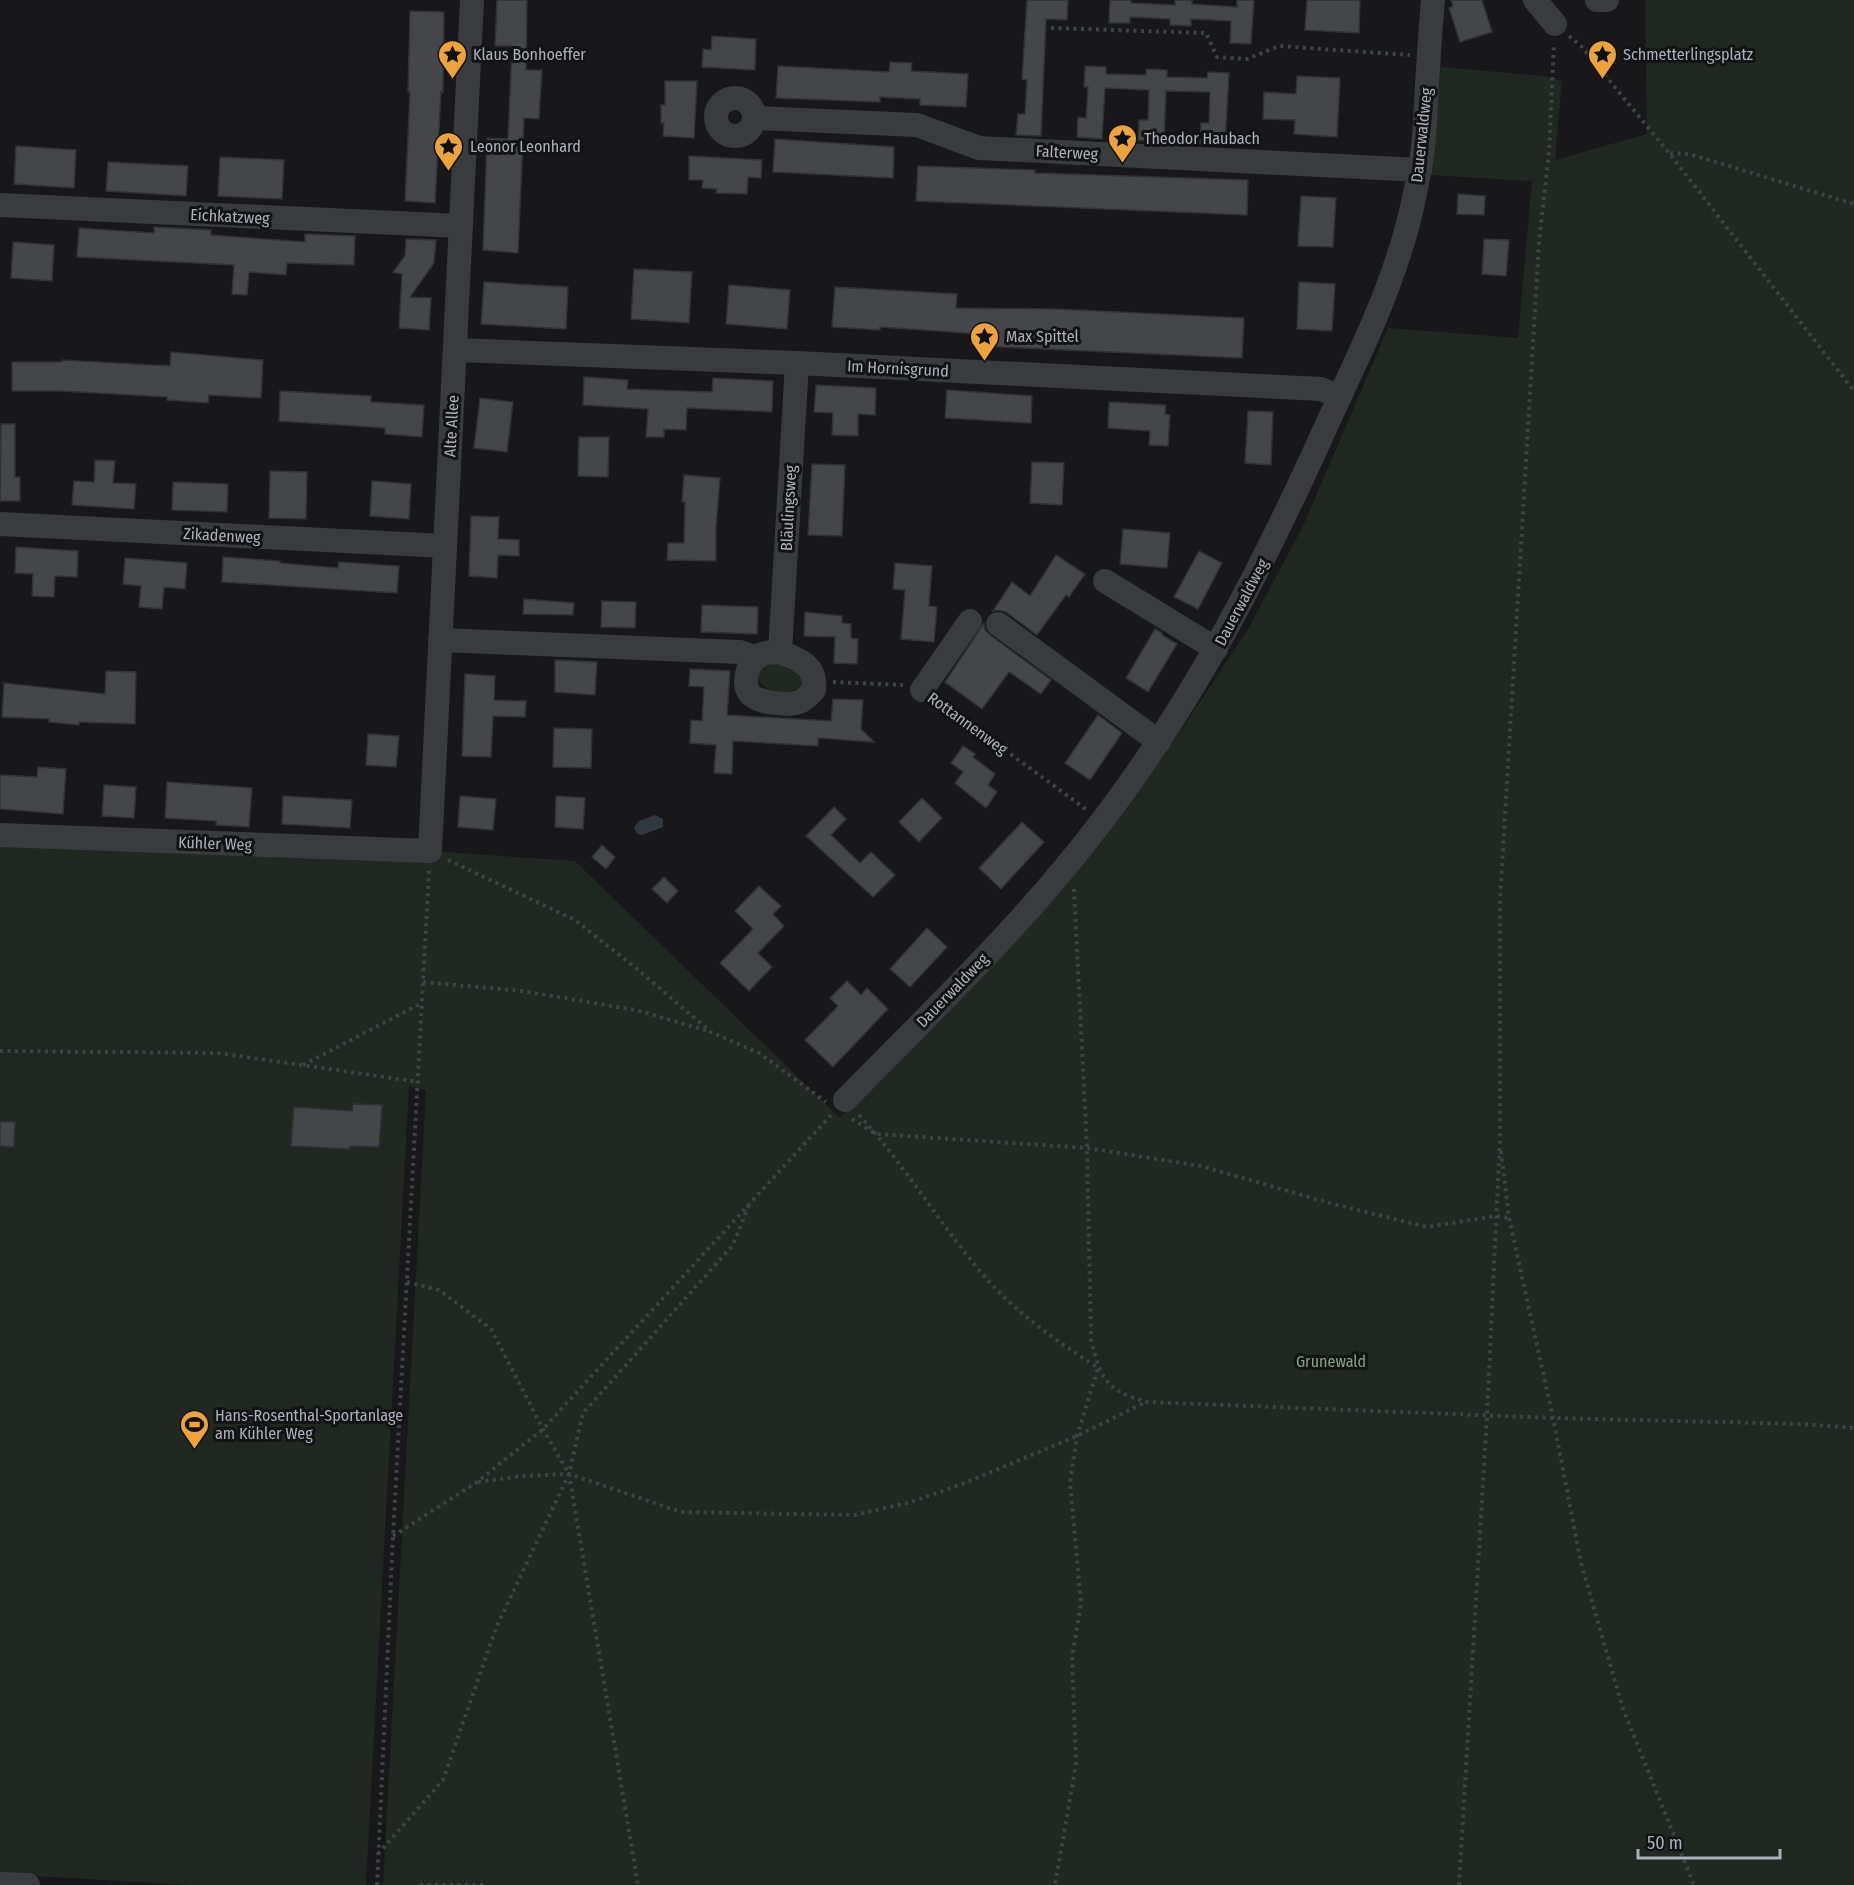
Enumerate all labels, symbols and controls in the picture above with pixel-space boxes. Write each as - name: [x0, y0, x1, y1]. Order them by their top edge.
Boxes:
- place icon: Klaus Bonhoeffer: [436, 38, 468, 80]
- place icon: Schmetterlingsplatz: [1586, 38, 1618, 80]
- place label: Klaus Bonhoeffer: [473, 45, 586, 64]
- place label: Schmetterlingsplatz: [1623, 45, 1753, 64]
- street label: Dauerwaldweg: [1407, 86, 1436, 183]
- place icon: Theodor Haubach: [1107, 122, 1139, 164]
- place label: Theodor Haubach: [1144, 129, 1260, 148]
- place icon: Leonor Leonhard: [433, 130, 465, 172]
- place label: Leonor Leonhard: [470, 137, 581, 156]
- street label: Falterweg: [1035, 141, 1099, 164]
- street label: Eichkatzweg: [190, 205, 271, 228]
- place icon: Max Spittel: [969, 320, 1001, 362]
- place label: Max Spittel: [1006, 327, 1079, 346]
- street label: Im Hornisgrund: [847, 356, 949, 381]
- street label: Alte Allee: [440, 395, 463, 457]
- street label: Bläulingsweg: [777, 464, 800, 551]
- street label: Zikadenweg: [183, 524, 262, 547]
- street label: Dauerwaldweg: [1211, 555, 1272, 649]
- street label: Rottannenweg: [924, 688, 1012, 759]
- street label: Kühler Weg: [178, 833, 253, 854]
- street label: Dauerwaldweg: [912, 949, 993, 1031]
- park label: Grunewald: [1296, 1352, 1366, 1371]
- place label: Hans-Rosenthal-Sportanlage am Kühler Weg: [215, 1406, 403, 1443]
- sports icon: Hans-Rosenthal-Sportanlage am Kühler Weg: [178, 1408, 210, 1450]
- scale bar: [1638, 1822, 1780, 1860]
- text: 50 m: [1647, 1832, 1683, 1854]

